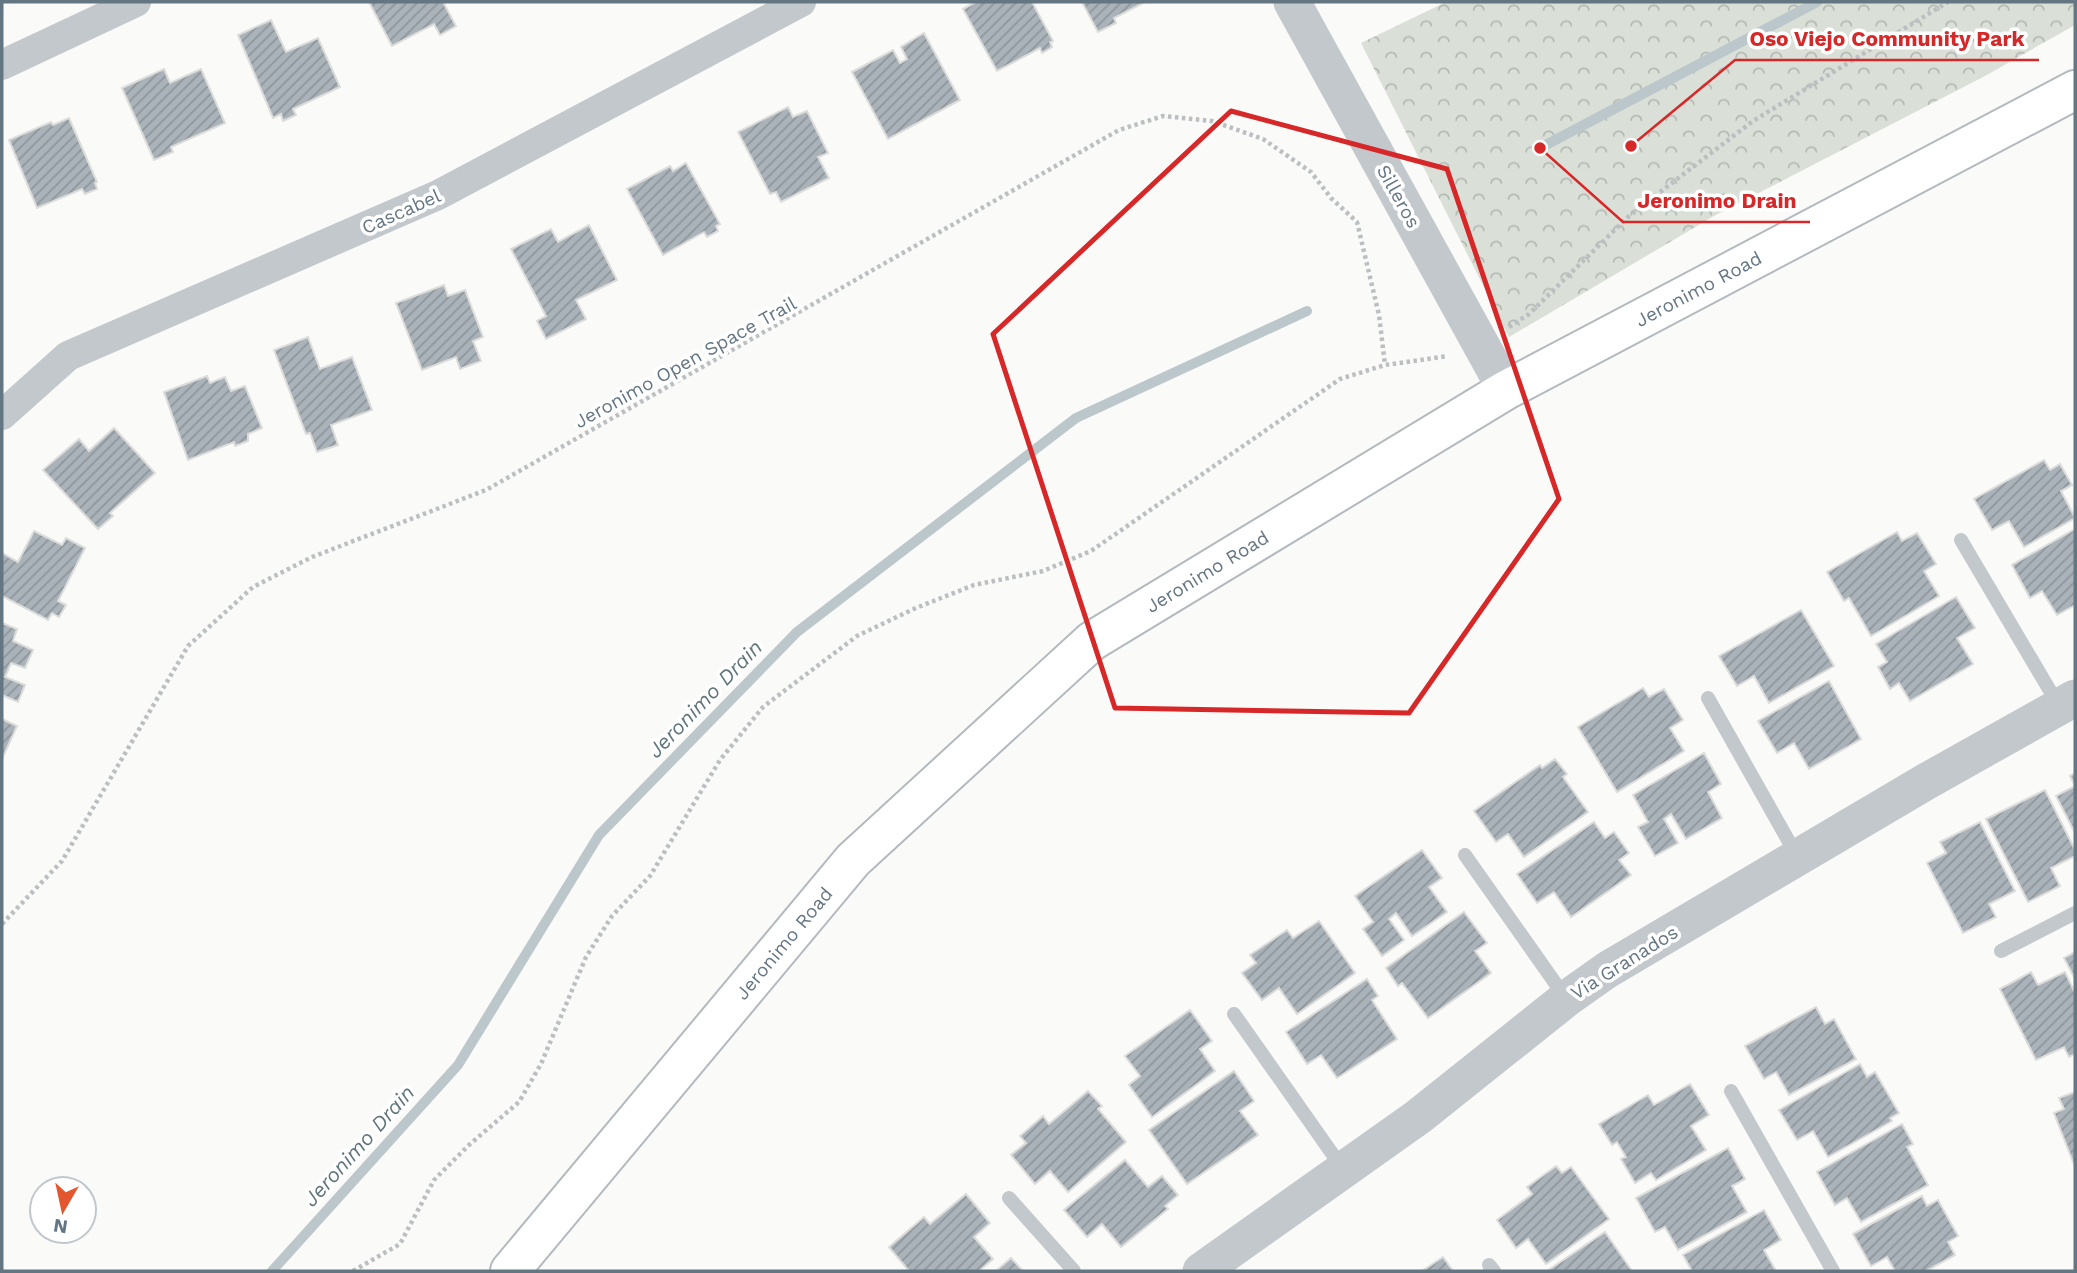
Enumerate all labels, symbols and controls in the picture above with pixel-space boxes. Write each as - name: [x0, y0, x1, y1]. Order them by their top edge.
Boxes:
- callout: Oso Viejo Community Park: [1735, 18, 2039, 60]
- text: Oso Viejo Community Park: [1749, 26, 2026, 51]
- street label: Silleros: [1372, 161, 1425, 232]
- callout: Jeronimo Drain: [1623, 180, 1810, 222]
- street label: Cascabel: [358, 184, 444, 239]
- text: Jeronimo Drain: [1637, 188, 1797, 213]
- street label: Jeronimo Road: [1631, 246, 1766, 332]
- street label: Jeronimo Open Space Trail: [570, 292, 800, 433]
- street label: Jeronimo Road: [1142, 526, 1273, 618]
- water label: Jeronimo Drain: [642, 634, 767, 763]
- street label: Jeronimo Road: [730, 883, 838, 1004]
- street label: Via Granados: [1566, 920, 1682, 1005]
- water label: Jeronimo Drain: [298, 1080, 420, 1211]
- north arrow: [28, 1175, 98, 1245]
- text: N: [52, 1214, 69, 1239]

